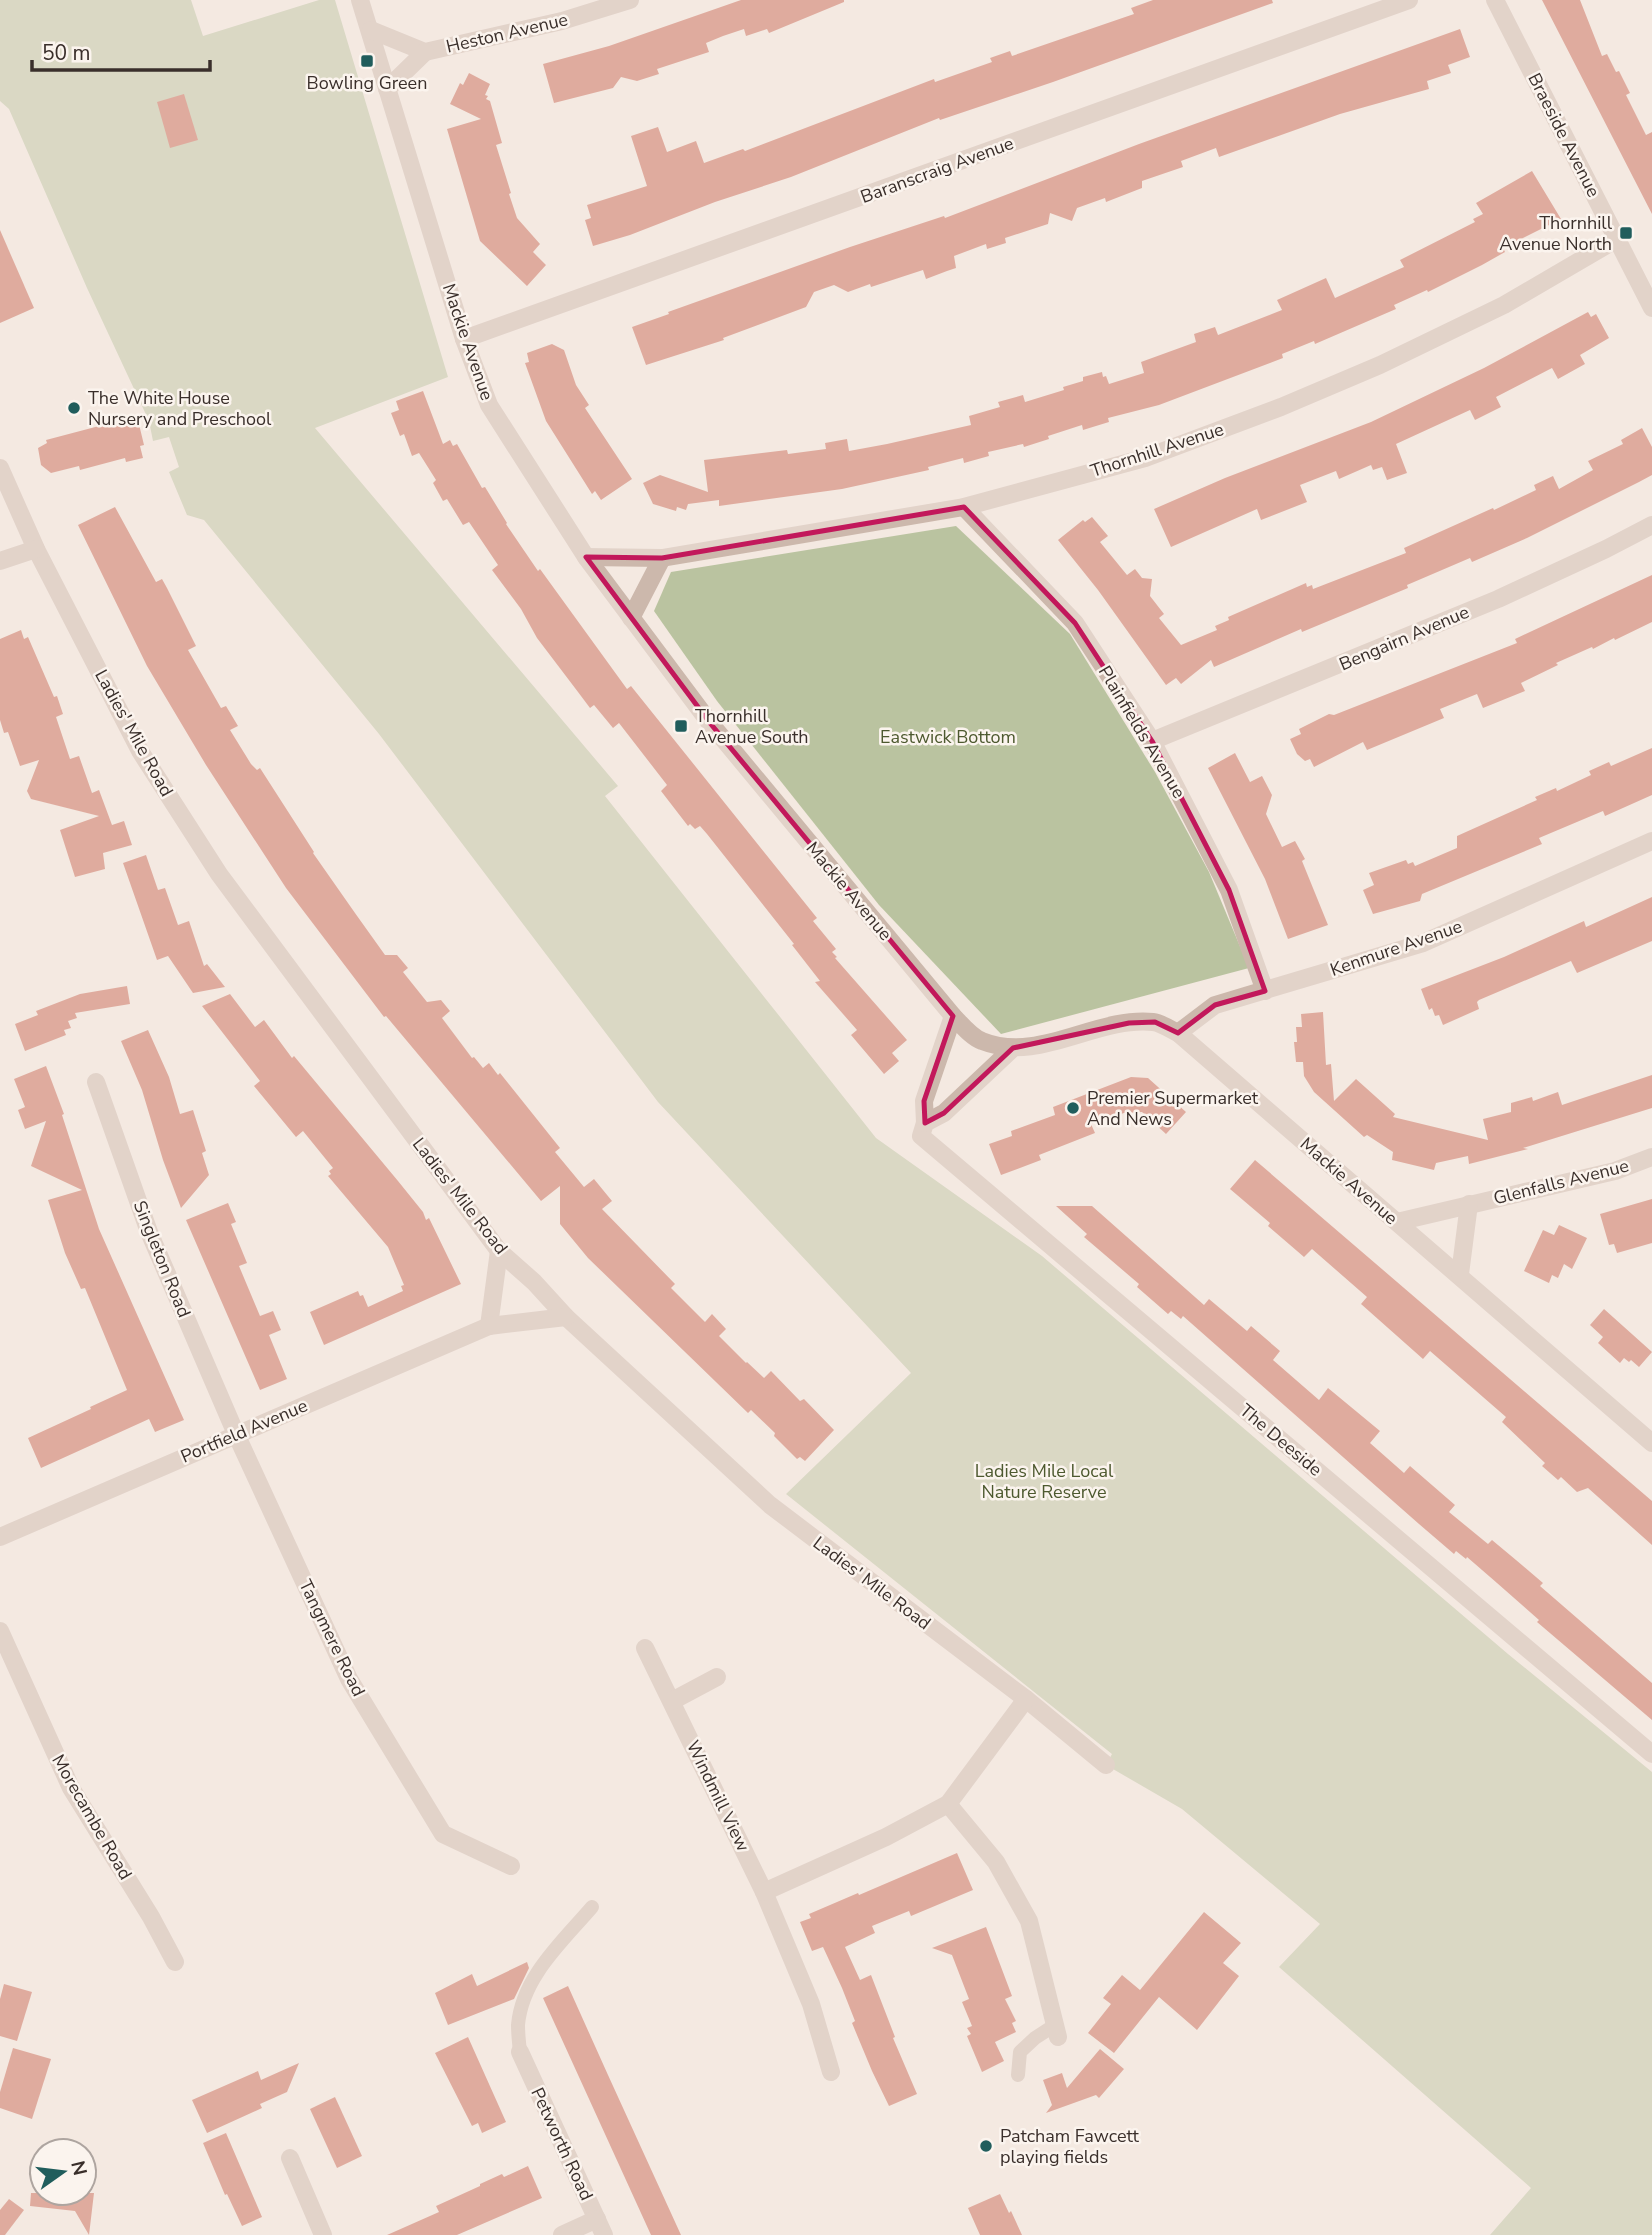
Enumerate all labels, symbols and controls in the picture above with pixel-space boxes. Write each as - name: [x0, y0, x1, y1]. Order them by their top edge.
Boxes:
- street label: Heston Avenue: [444, 7, 570, 59]
- scale bar: [32, 28, 210, 72]
- text: 50 m: [42, 39, 91, 67]
- marker: Bowling Green: [359, 53, 375, 69]
- street label: Braeside Avenue: [1522, 69, 1606, 201]
- place label: Bowling Green: [307, 71, 427, 95]
- street label: Baranscraig Avenue: [857, 131, 1017, 209]
- place label: Thornhill Avenue North: [1499, 211, 1613, 256]
- marker: Thornhill Avenue North: [1618, 225, 1634, 241]
- street label: Mackie Avenue: [437, 280, 499, 404]
- place label: The White House Nursery and Preschool: [88, 386, 272, 431]
- marker: The White House Nursery and Preschool: [66, 400, 82, 416]
- street label: Thornhill Avenue: [1087, 417, 1227, 483]
- street label: Bengairn Avenue: [1335, 600, 1473, 676]
- street label: Plainfields Avenue: [1093, 661, 1191, 803]
- street label: Ladies' Mile Road: [89, 665, 179, 801]
- place label: Thornhill Avenue South: [695, 704, 809, 749]
- marker: Thornhill Avenue South: [673, 718, 689, 734]
- park label: Eastwick Bottom: [880, 725, 1016, 749]
- street label: Mackie Avenue: [801, 837, 897, 945]
- street label: Kenmure Avenue: [1327, 914, 1465, 982]
- place label: Premier Supermarket And News: [1087, 1086, 1259, 1131]
- marker: Premier Supermarket And News: [1065, 1100, 1081, 1116]
- street label: Mackie Avenue: [1295, 1132, 1403, 1230]
- street label: Ladies' Mile Road: [407, 1133, 513, 1259]
- street label: Glenfalls Avenue: [1491, 1154, 1631, 1210]
- street label: Singleton Road: [128, 1197, 196, 1321]
- street label: Portfield Avenue: [177, 1393, 311, 1469]
- street label: The Deeside: [1235, 1398, 1327, 1482]
- park label: Ladies Mile Local Nature Reserve: [975, 1459, 1114, 1504]
- street label: Ladies' Mile Road: [808, 1531, 936, 1635]
- street label: Tangmere Road: [293, 1576, 371, 1700]
- street label: Windmill View: [681, 1736, 755, 1856]
- street label: Morecambe Road: [46, 1750, 138, 1884]
- street label: Petworth Road: [525, 2084, 599, 2204]
- place label: Patcham Fawcett playing fields: [1000, 2124, 1140, 2169]
- north arrow: [28, 2137, 98, 2207]
- marker: Patcham Fawcett playing fields: [978, 2138, 994, 2154]
- text: N: [64, 2158, 93, 2178]

